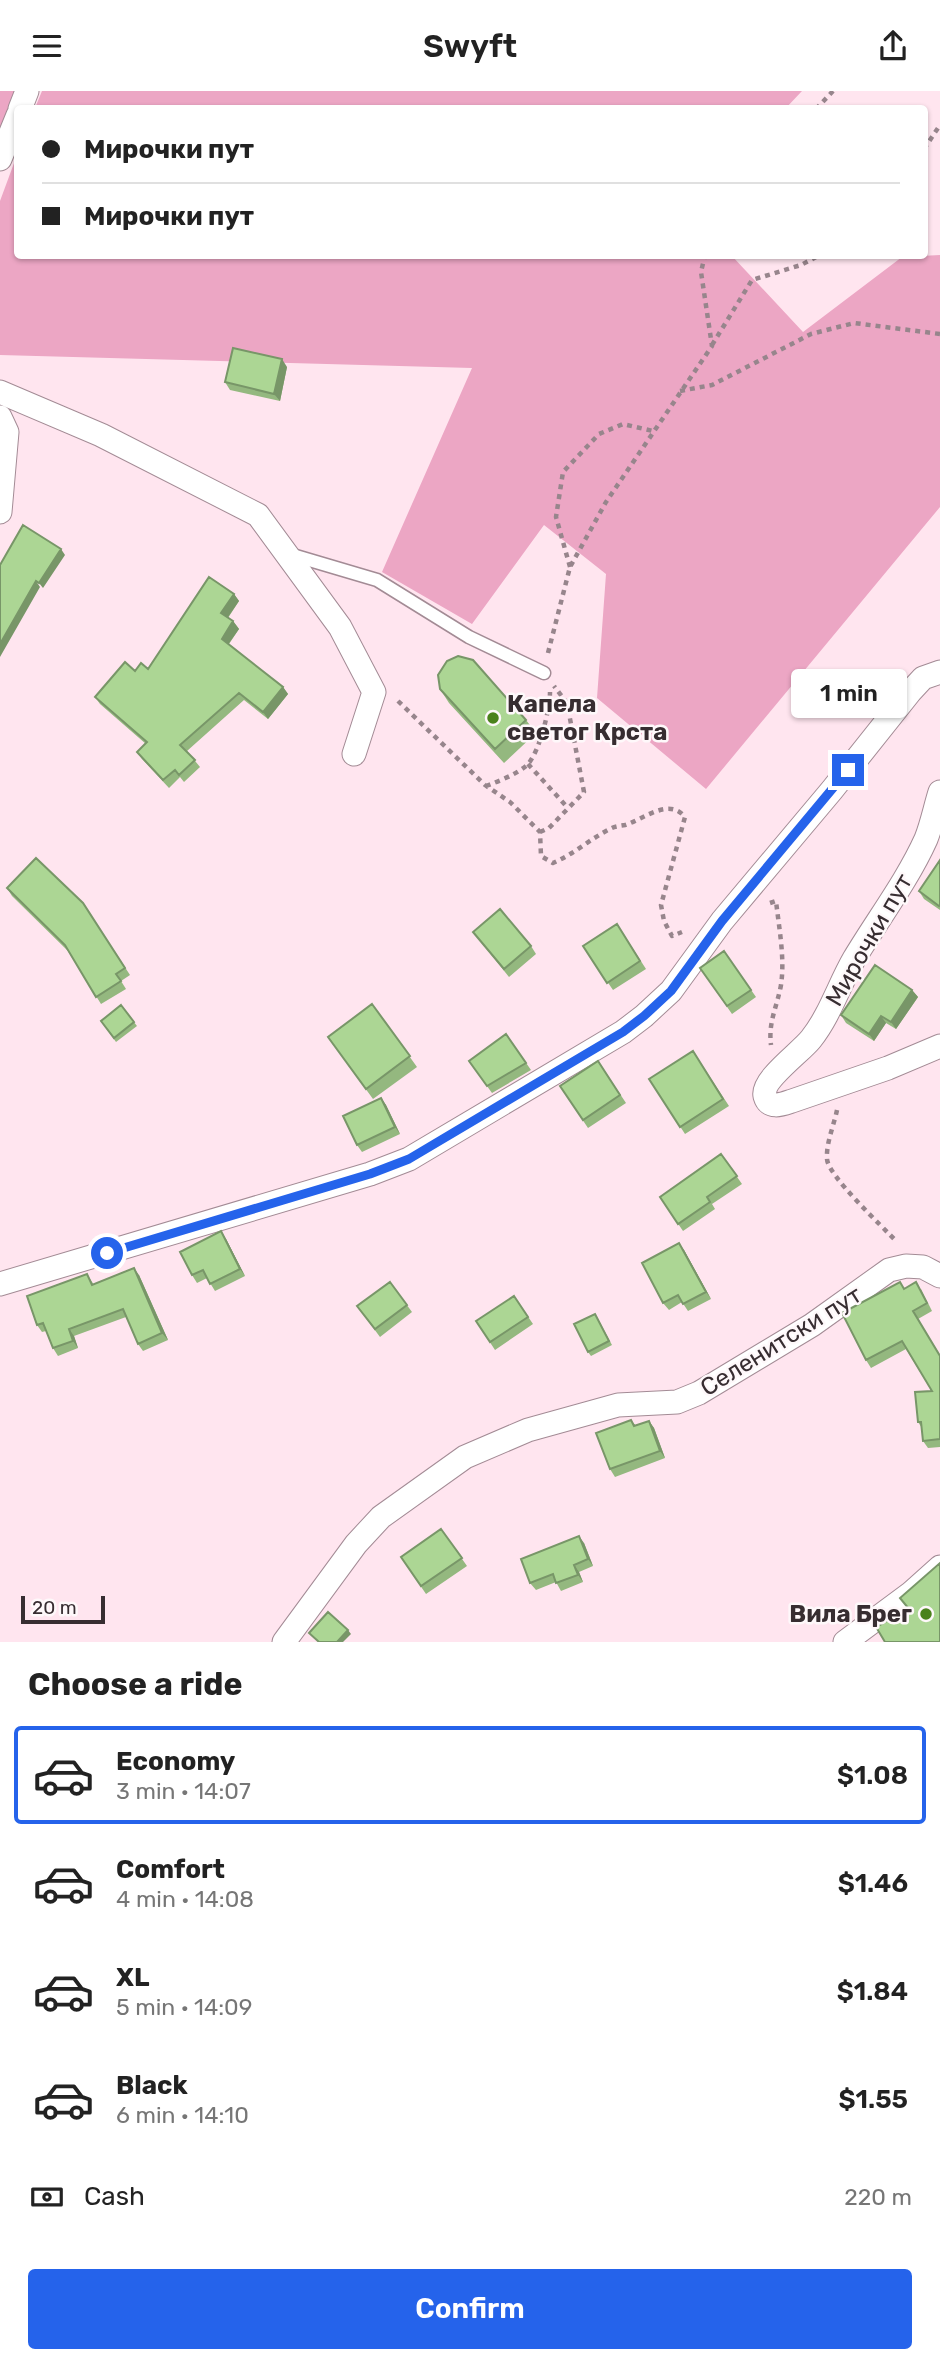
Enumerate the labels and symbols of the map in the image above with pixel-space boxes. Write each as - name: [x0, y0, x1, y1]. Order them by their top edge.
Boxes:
- callout: 1 min: [790, 669, 906, 717]
- place label: Капела светог Крста: [507, 690, 667, 746]
- marker: Капела светог Крста: [485, 710, 501, 726]
- route end: [832, 754, 864, 786]
- street label: Мирочки пут: [820, 869, 918, 1011]
- route start: [91, 1237, 123, 1269]
- street label: Селенитски пут: [695, 1280, 867, 1402]
- scale bar: [21, 1593, 105, 1625]
- place label: Вила Брег: [789, 1600, 912, 1628]
- marker: Вила Брег: [918, 1606, 934, 1622]

